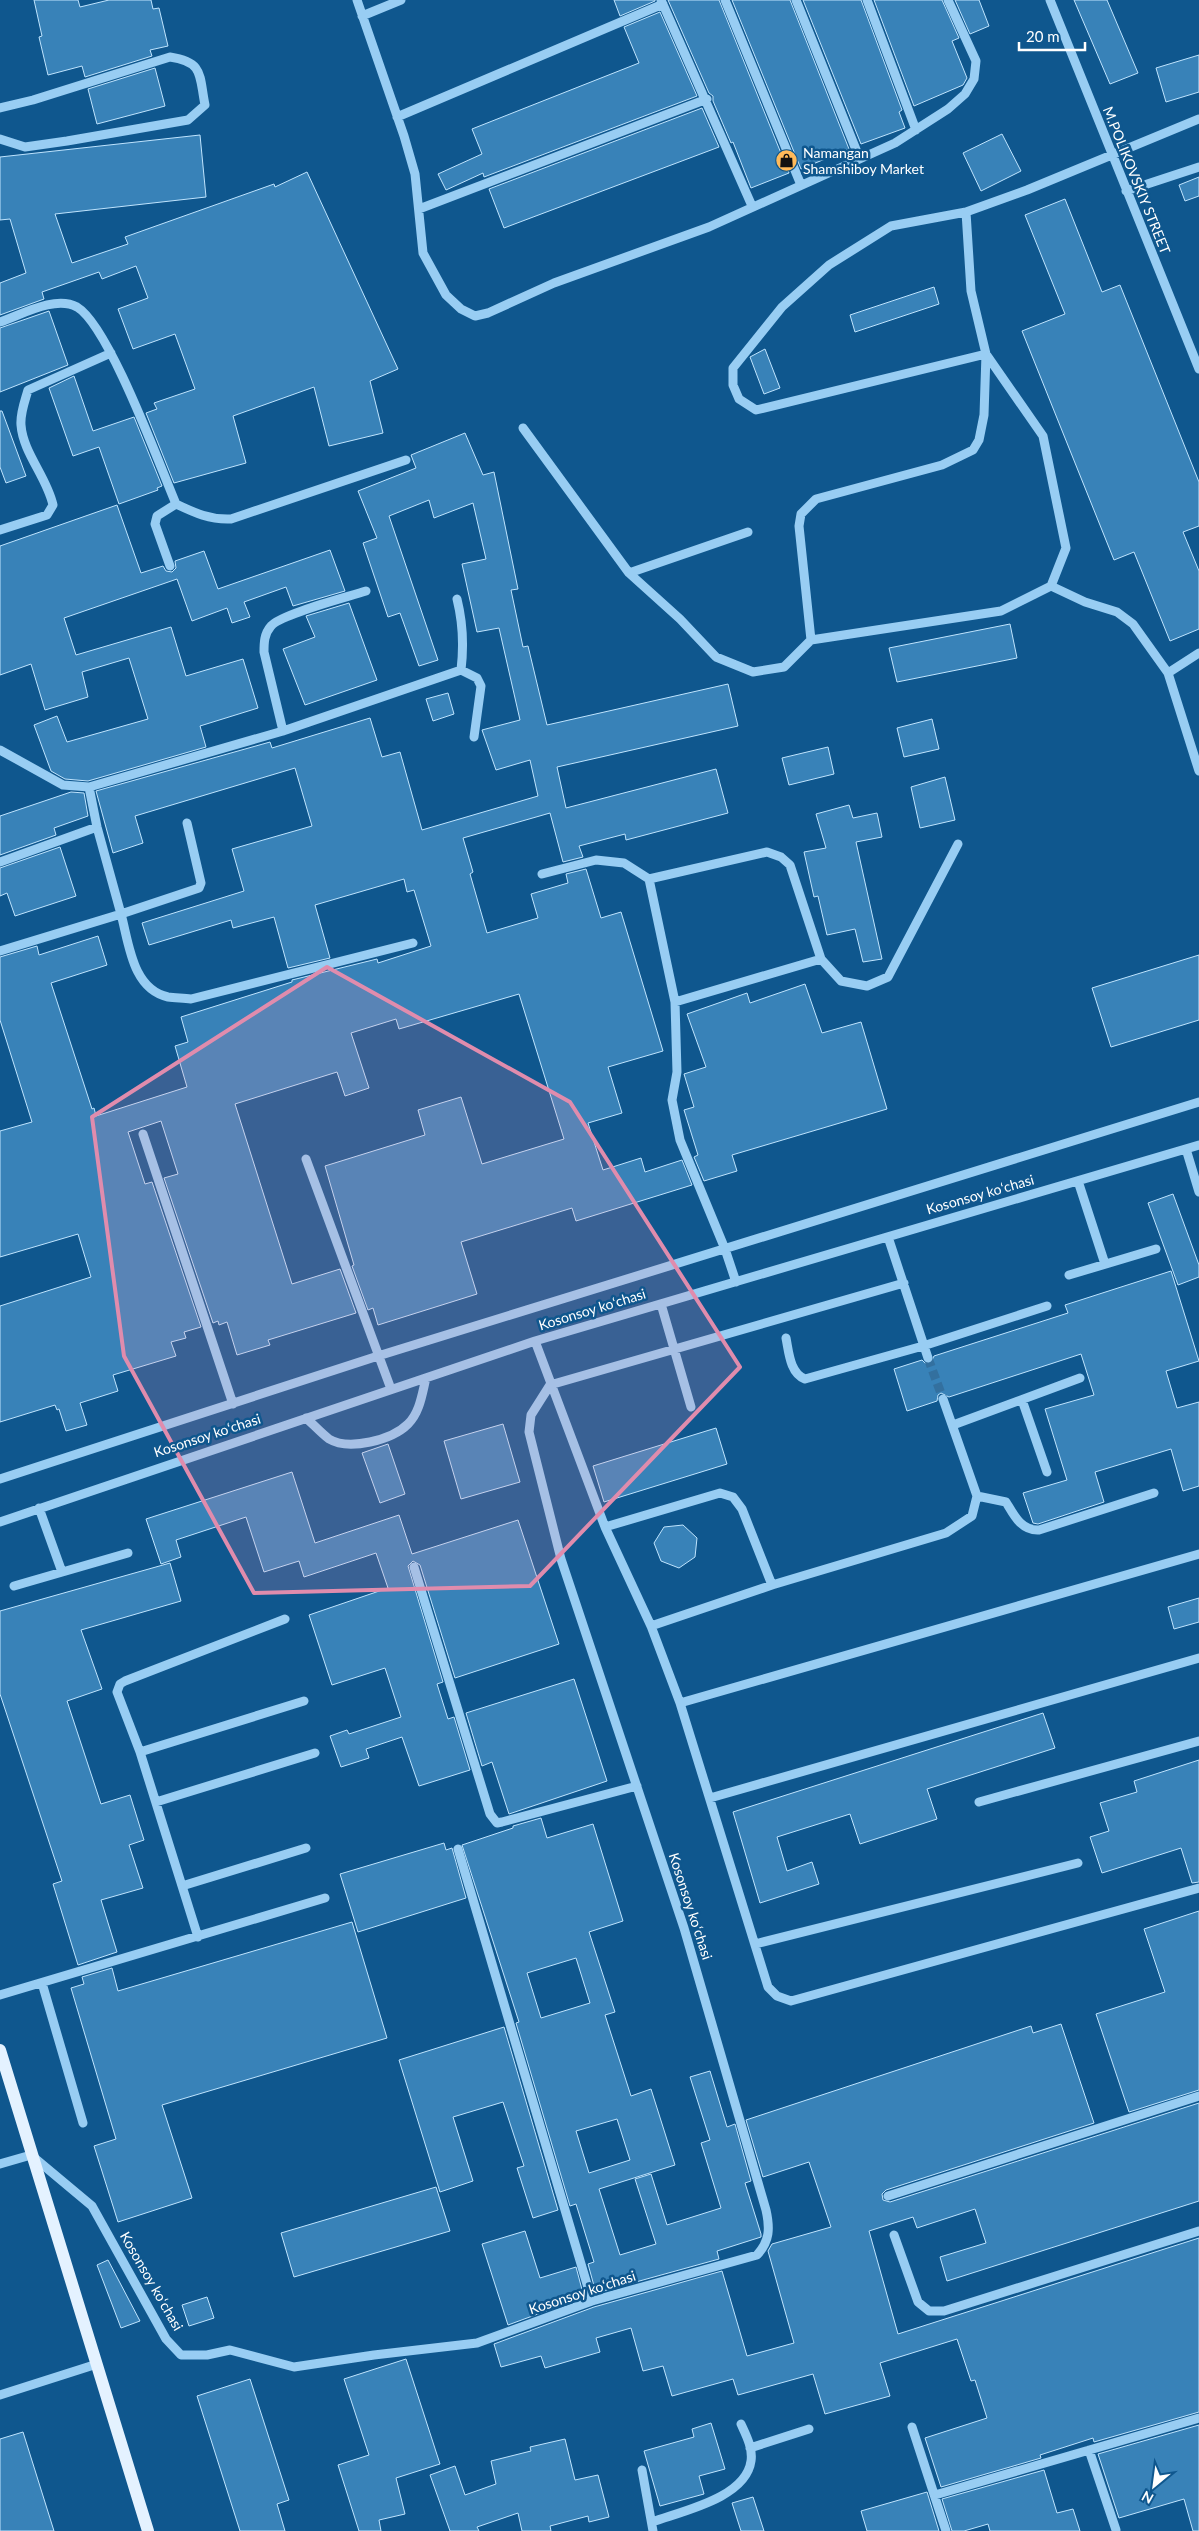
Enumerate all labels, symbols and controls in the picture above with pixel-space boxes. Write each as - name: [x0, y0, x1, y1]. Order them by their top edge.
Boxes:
- scale bar: [1019, 20, 1085, 52]
- text: 20 m: [1026, 27, 1060, 45]
- street label: M.POLIKOVSKIY STREET: [1100, 104, 1175, 257]
- place label: Namangan Shamshiboy Market: [803, 144, 924, 177]
- shop icon: Namangan Shamshiboy Market: [775, 148, 799, 172]
- street label: Kosonsoy koʻchasi: [924, 1170, 1036, 1218]
- street label: Kosonsoy koʻchasi: [536, 1285, 648, 1333]
- street label: Kosonsoy koʻchasi: [151, 1410, 263, 1460]
- street label: Kosonsoy koʻchasi: [666, 1850, 716, 1962]
- street label: Kosonsoy koʻchasi: [117, 2229, 187, 2333]
- street label: Kosonsoy koʻchasi: [526, 2267, 638, 2317]
- north arrow: [1129, 2461, 1179, 2511]
- text: N: [1139, 2488, 1156, 2508]

